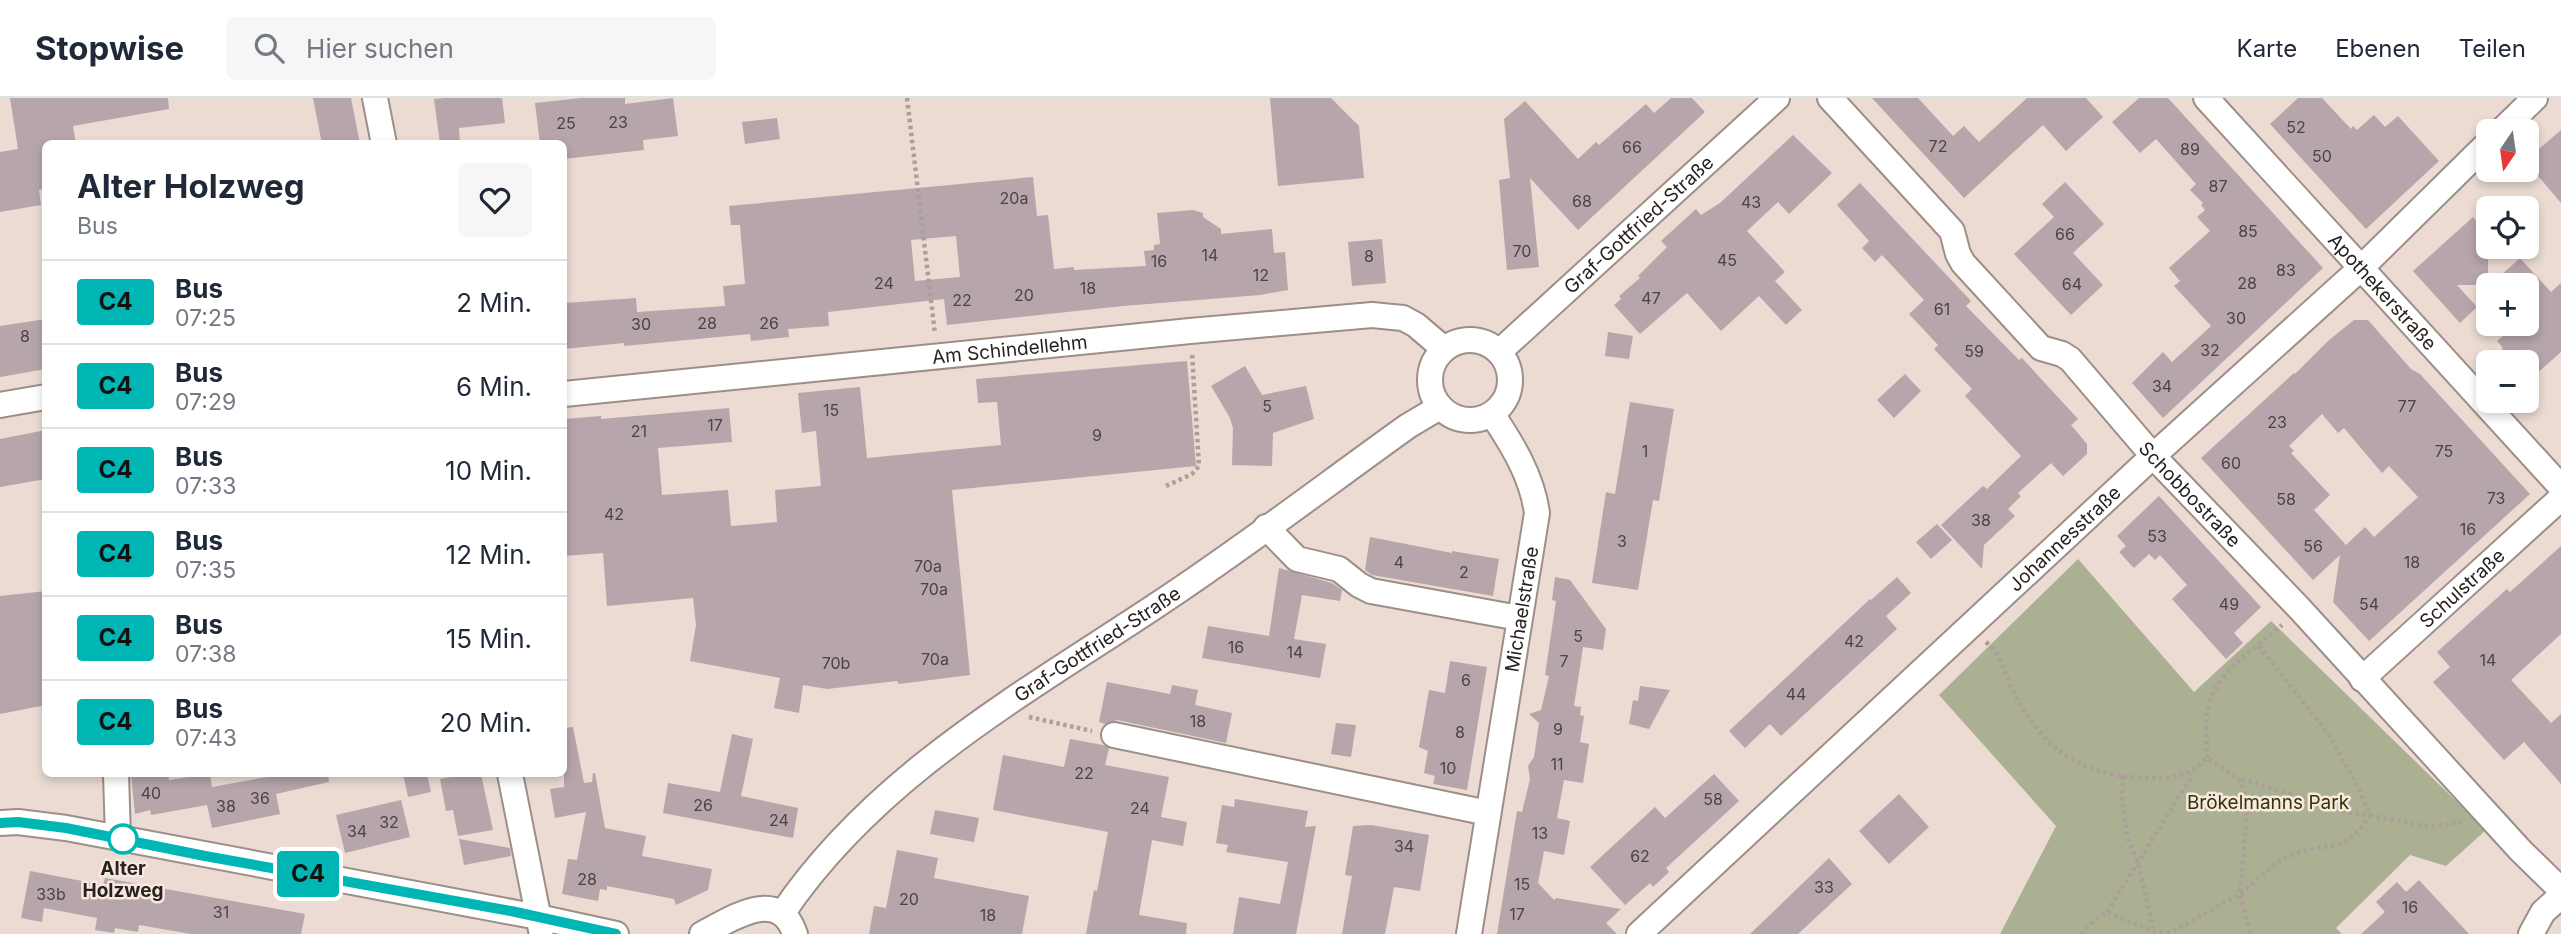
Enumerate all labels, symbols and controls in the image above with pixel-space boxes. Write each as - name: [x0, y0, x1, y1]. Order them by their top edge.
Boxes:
- search box: [226, 17, 716, 80]
- text: Stopwise: [35, 28, 184, 68]
- icon: search: [250, 29, 288, 67]
- text: Hier suchen: [306, 33, 454, 64]
- text: Karte: [2237, 34, 2297, 63]
- text: Ebenen: [2335, 34, 2421, 63]
- text: Teilen: [2459, 34, 2526, 63]
- house number: 23: [608, 112, 628, 132]
- house number: 25: [556, 113, 576, 133]
- house number: 52: [2286, 117, 2306, 137]
- north arrow: [2476, 119, 2539, 182]
- map controls: [2476, 119, 2539, 413]
- house number: 72: [1929, 136, 1947, 156]
- house number: 66: [1622, 137, 1642, 157]
- house number: 89: [2180, 139, 2200, 159]
- house number: 50: [2312, 146, 2332, 166]
- street label: Graf-Gottfried-Straße: [1559, 151, 1718, 298]
- button: heart: [458, 163, 532, 237]
- text: Alter Holzweg: [77, 166, 305, 206]
- house number: 87: [2209, 176, 2227, 196]
- house number: 20a: [1000, 188, 1028, 208]
- house number: 68: [1572, 191, 1592, 211]
- house number: 43: [1741, 192, 1761, 212]
- button: locate: [2476, 196, 2539, 259]
- text: Bus: [77, 212, 118, 240]
- house number: 85: [2238, 221, 2258, 241]
- house number: 66: [2055, 224, 2075, 244]
- street label: Apothekerstraße: [2324, 228, 2442, 355]
- house number: 70: [1513, 241, 1531, 261]
- house number: 14: [1202, 245, 1218, 265]
- house number: 8: [1364, 246, 1374, 266]
- house number: 45: [1717, 250, 1737, 270]
- house number: 16: [1151, 251, 1167, 271]
- house number: 83: [2276, 260, 2296, 280]
- house number: 12: [1253, 265, 1269, 285]
- text: Bus: [175, 273, 223, 304]
- house number: 24: [874, 273, 894, 293]
- house number: 28: [2237, 273, 2257, 293]
- button: +: [2476, 273, 2539, 336]
- house number: 64: [2062, 274, 2082, 294]
- house number: 18: [1080, 278, 1096, 298]
- house number: 20: [1014, 285, 1034, 305]
- text: C4: [99, 287, 132, 316]
- text: 2 Min.: [456, 287, 532, 318]
- house number: 47: [1641, 288, 1661, 308]
- house number: 22: [952, 290, 972, 310]
- house number: 61: [1934, 299, 1950, 319]
- text: 07:25: [175, 304, 236, 332]
- house number: 30: [2226, 308, 2246, 328]
- house number: 28: [697, 313, 717, 333]
- house number: 26: [759, 313, 779, 333]
- house number: 30: [631, 314, 651, 334]
- house number: 8: [20, 326, 30, 346]
- street label: Am Schindellehm: [931, 330, 1089, 368]
- house number: 32: [2200, 340, 2220, 360]
- house number: 59: [1964, 341, 1984, 361]
- button: −: [2476, 350, 2539, 413]
- text: Bus: [175, 357, 223, 388]
- text: C4: [99, 371, 132, 400]
- text: 6 Min.: [456, 371, 532, 402]
- house number: 34: [2152, 376, 2172, 396]
- text: 07:29: [175, 388, 236, 416]
- house number: 5: [1262, 396, 1272, 416]
- house number: 77: [2398, 396, 2416, 416]
- house number: 15: [823, 400, 839, 420]
- house number: 23: [2267, 412, 2287, 432]
- house number: 17: [707, 415, 723, 435]
- house number: 21: [631, 421, 647, 441]
- house number: 9: [1092, 425, 1102, 445]
- street label: Schobbostraße: [2134, 437, 2246, 552]
- text: Bus: [175, 441, 223, 472]
- house number: 1: [1642, 441, 1648, 461]
- house number: 75: [2435, 441, 2453, 461]
- house number: 60: [2221, 453, 2241, 473]
- text: C4: [99, 455, 132, 484]
- text: 10 Min.: [445, 455, 532, 486]
- text: 07:33: [175, 472, 236, 500]
- street label: Johannesstraße: [2004, 481, 2125, 596]
- house number: 73: [2487, 488, 2505, 508]
- house number: 58: [2276, 489, 2296, 509]
- house number: 42: [604, 504, 624, 524]
- house number: 38: [1971, 510, 1991, 530]
- house number: 16: [2460, 519, 2476, 539]
- text: Bus: [175, 525, 223, 556]
- house number: 53: [2147, 526, 2167, 546]
- house number: 3: [1617, 531, 1627, 551]
- house number: 56: [2303, 536, 2323, 556]
- text: C4: [99, 539, 132, 568]
- text: 12 Min.: [446, 539, 532, 570]
- street label: Schulstraße: [2415, 544, 2509, 633]
- street label: Michaelstraße: [1500, 545, 1543, 674]
- house number: 4: [1394, 552, 1404, 572]
- house number: 18: [2404, 552, 2420, 572]
- text: 07:35: [175, 556, 236, 584]
- house number: 70a: [914, 556, 942, 576]
- house number: 2: [1459, 562, 1469, 582]
- house number: 70a: [920, 579, 948, 599]
- street label: Graf-Gottfried-Straße: [1010, 581, 1185, 707]
- house number: 49: [2219, 594, 2239, 614]
- house number: 54: [2359, 594, 2379, 614]
- text: Bus: [175, 609, 223, 640]
- text: C4: [99, 623, 132, 652]
- text: 15 Min.: [446, 623, 532, 654]
- house number: 5: [1573, 626, 1583, 646]
- house number: 42: [1844, 631, 1864, 651]
- house number: 16: [1228, 637, 1244, 657]
- text: 07:38: [175, 640, 236, 668]
- house number: 14: [1287, 642, 1303, 662]
- house number: 70a: [921, 649, 949, 669]
- house number: 14: [2480, 650, 2496, 670]
- house number: 7: [1559, 651, 1569, 671]
- house number: 70b: [822, 653, 850, 673]
- house number: 6: [1461, 670, 1471, 690]
- house number: 44: [1786, 684, 1806, 704]
- text: Bus: [175, 693, 223, 724]
- text: C4: [99, 707, 132, 736]
- text: 20 Min.: [440, 707, 532, 738]
- house number: 18: [1190, 711, 1206, 731]
- house number: 9: [1553, 719, 1563, 739]
- house number: 8: [1455, 722, 1465, 742]
- text: 07:43: [175, 724, 237, 752]
- house number: 11: [1550, 754, 1564, 774]
- house number: 10: [1440, 758, 1456, 778]
- house number: 22: [1074, 763, 1094, 783]
- house number: 40: [141, 783, 161, 803]
- house number: 36: [250, 788, 270, 808]
- house number: 58: [1703, 789, 1723, 809]
- park label: Brökelmanns Park: [2187, 791, 2350, 814]
- house number: 26: [693, 795, 713, 815]
- house number: 38: [216, 796, 236, 816]
- house number: 24: [1130, 798, 1150, 818]
- house number: 24: [769, 810, 789, 830]
- house number: 32: [379, 812, 399, 832]
- house number: 34: [347, 821, 367, 841]
- house number: 13: [1532, 823, 1548, 843]
- marker: Alter Holzweg: [108, 824, 138, 854]
- house number: 34: [1394, 836, 1414, 856]
- house number: 62: [1630, 846, 1650, 866]
- line badge: C4: [276, 851, 340, 897]
- place label: Alter Holzweg: [82, 857, 164, 902]
- text: C4: [291, 859, 325, 888]
- house number: 28: [577, 869, 597, 889]
- house number: 15: [1514, 874, 1530, 894]
- house number: 33: [1814, 877, 1834, 897]
- house number: 33b: [36, 884, 66, 904]
- house number: 20: [899, 889, 919, 909]
- house number: 16: [2402, 897, 2418, 917]
- house number: 31: [213, 902, 229, 922]
- house number: 17: [1509, 904, 1525, 924]
- house number: 18: [980, 905, 996, 925]

